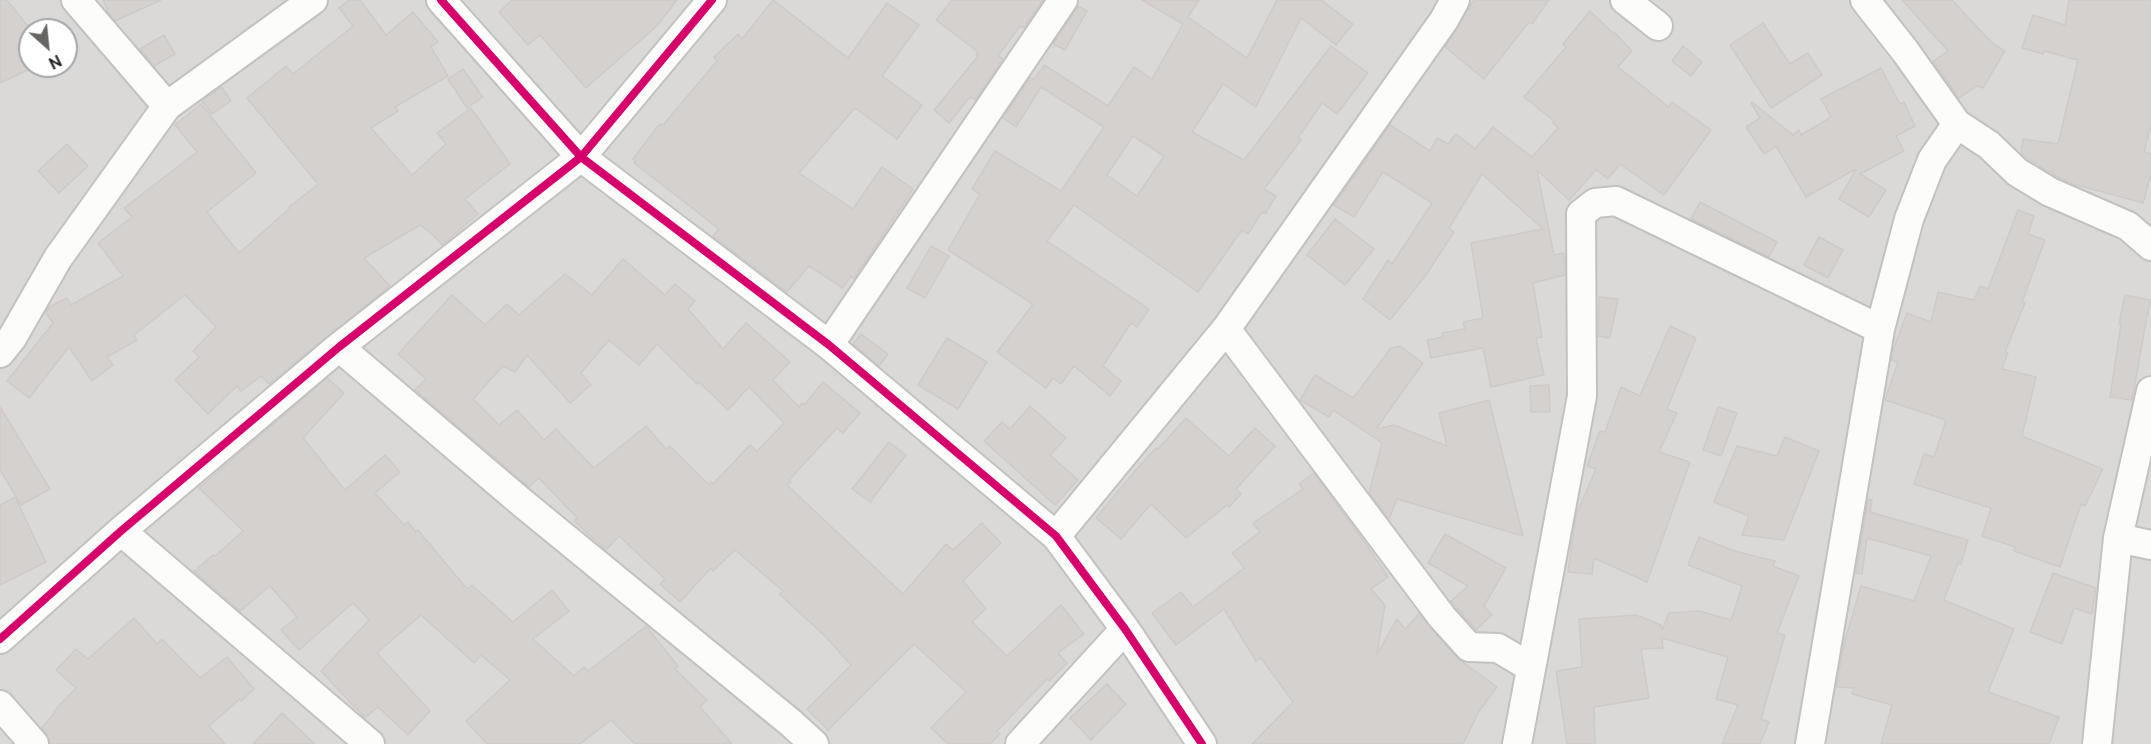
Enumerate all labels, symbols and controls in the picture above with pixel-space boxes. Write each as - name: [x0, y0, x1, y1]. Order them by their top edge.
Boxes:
- north arrow: [18, 18, 78, 78]
- text: N: [46, 52, 65, 73]

